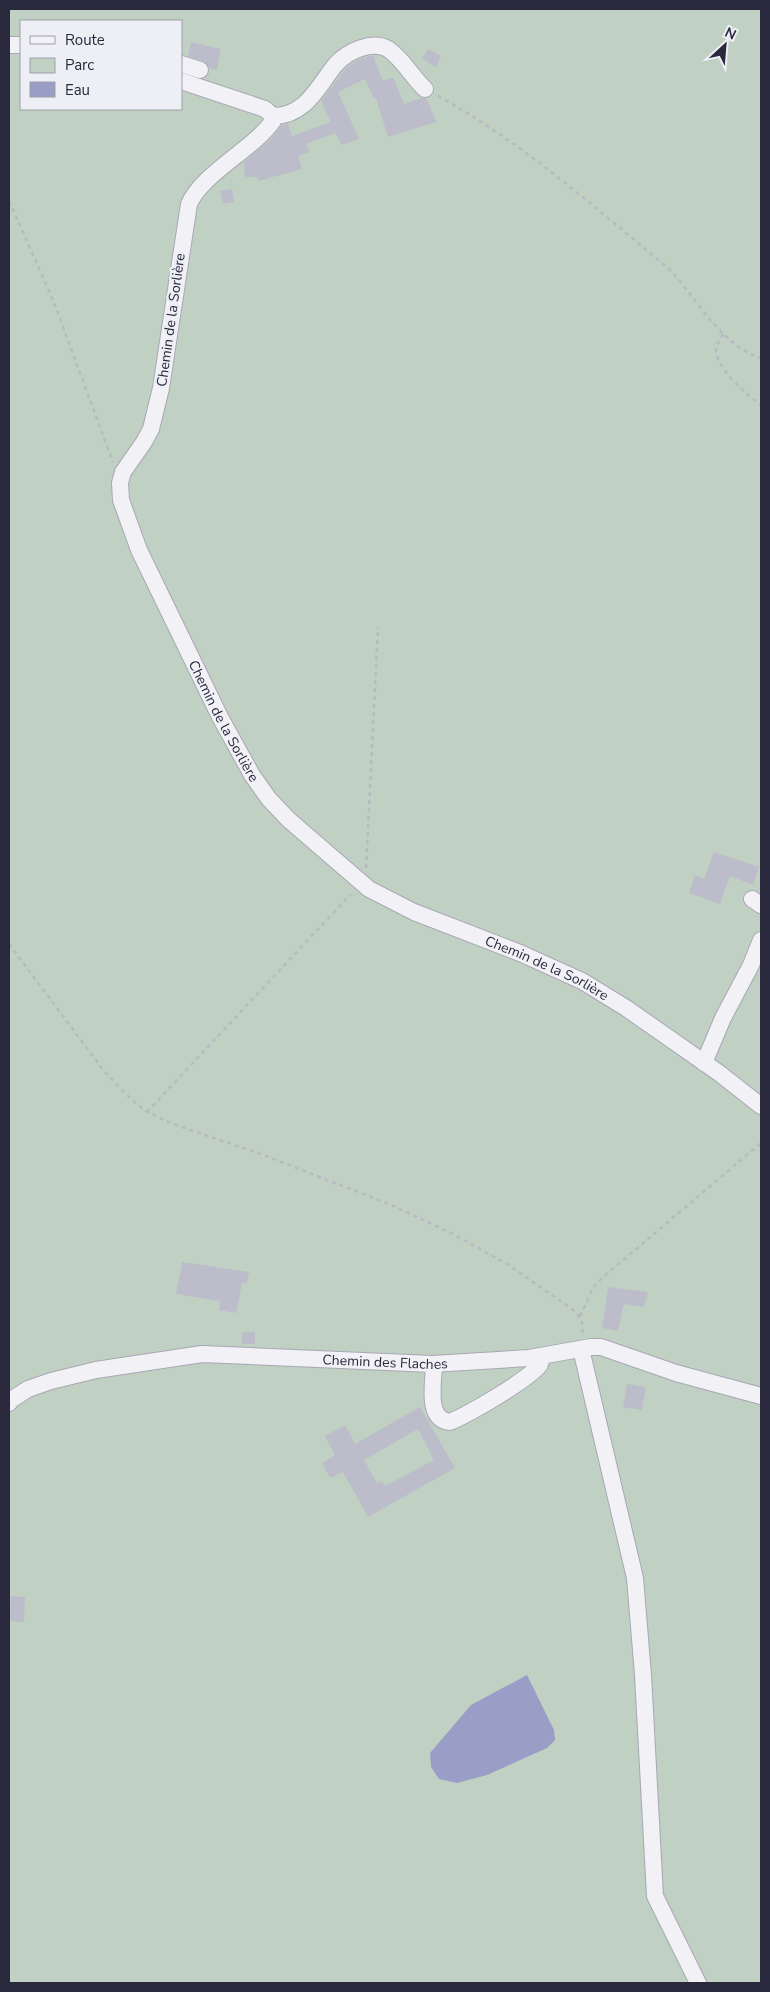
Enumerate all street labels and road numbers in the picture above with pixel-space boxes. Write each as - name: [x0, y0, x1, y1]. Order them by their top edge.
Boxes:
- street label: Chemin de la Sorlière: [152, 252, 190, 388]
- street label: Chemin de la Sorlière: [184, 657, 263, 786]
- street label: Chemin de la Sorlière: [482, 931, 612, 1005]
- street label: Chemin des Flaches: [322, 1350, 449, 1374]

